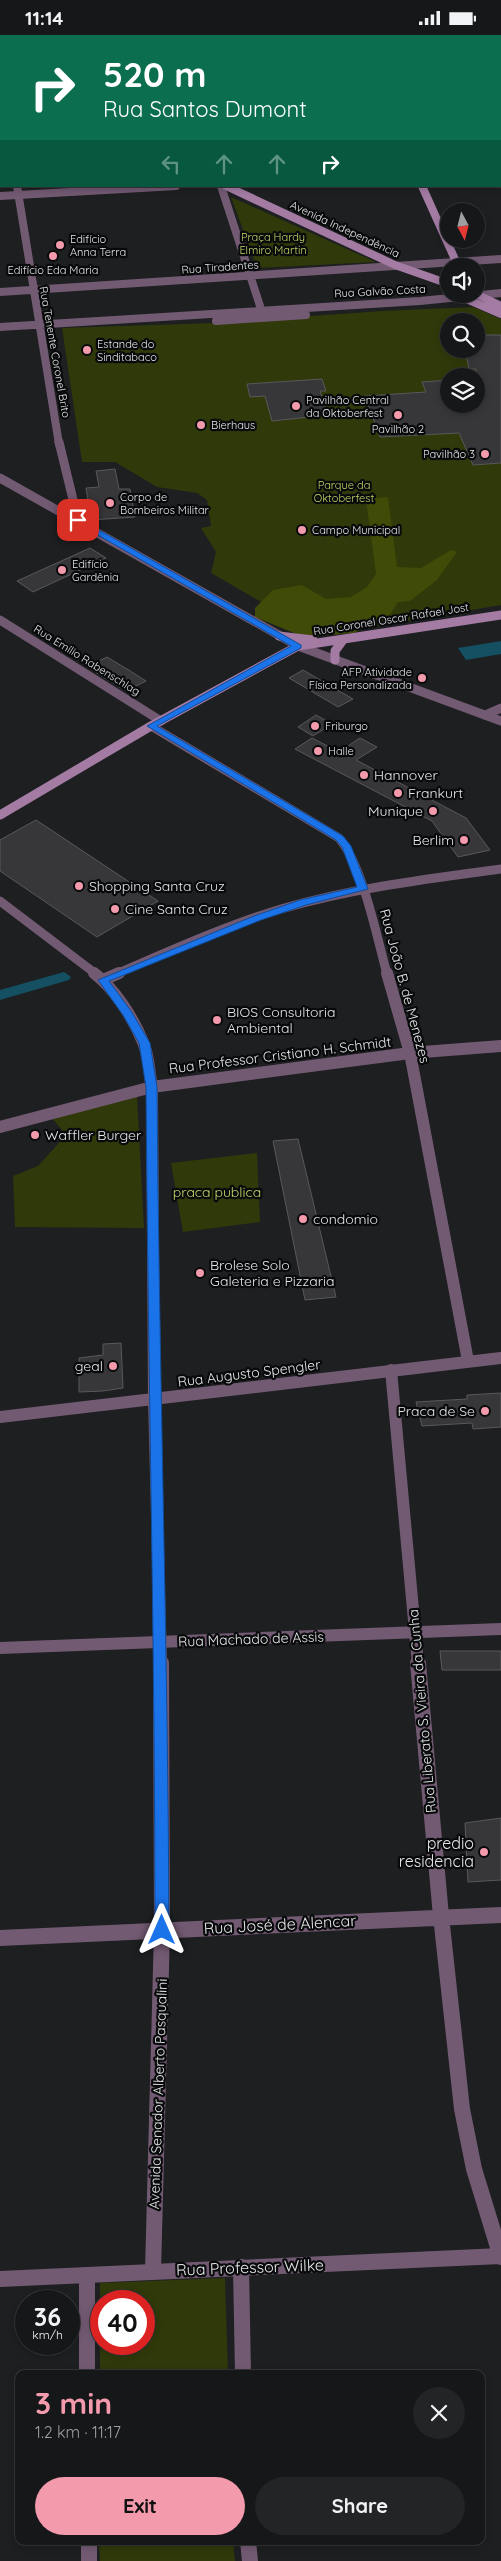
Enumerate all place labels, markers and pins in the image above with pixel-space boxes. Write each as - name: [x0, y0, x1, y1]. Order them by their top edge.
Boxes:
- place label: Edifício Anna Terra: [70, 232, 126, 259]
- marker: Edifício Anna Terra: [54, 239, 66, 251]
- marker: Edifício Eda Maria: [47, 250, 59, 262]
- place label: Edifício Eda Maria: [8, 263, 98, 277]
- place label: Estande do Sinditabaco: [97, 337, 157, 364]
- marker: Estande do Sinditabaco: [81, 344, 93, 356]
- place label: Pavilhão Central da Oktoberfest: [306, 393, 389, 420]
- marker: Pavilhão Central da Oktoberfest: [290, 400, 302, 412]
- marker: Pavilhão 2: [392, 409, 404, 421]
- place label: Bierhaus: [211, 418, 255, 432]
- marker: Bierhaus: [195, 419, 207, 431]
- place label: Pavilhão 2: [372, 422, 424, 436]
- place label: Pavilhão 3: [423, 447, 475, 461]
- marker: Pavilhão 3: [479, 448, 491, 460]
- place label: Corpo de Bombeiros Militar: [120, 490, 210, 517]
- marker: Corpo de Bombeiros Militar: [104, 497, 116, 509]
- pin: [57, 499, 99, 541]
- place label: Campo Municipal: [312, 523, 400, 537]
- marker: Campo Municipal: [296, 524, 308, 536]
- place label: Edifício Gardênia: [72, 557, 119, 584]
- marker: Edifício Gardênia: [56, 564, 68, 576]
- place label: AFP Atividade Física Personalizada: [309, 665, 412, 692]
- marker: AFP Atividade Física Personalizada: [416, 672, 428, 684]
- place label: Friburgo: [325, 719, 368, 733]
- marker: Friburgo: [309, 720, 321, 732]
- place label: Halle: [328, 744, 354, 758]
- marker: Halle: [312, 745, 324, 757]
- place label: Hannover: [374, 766, 438, 784]
- marker: Hannover: [358, 769, 370, 781]
- place label: Frankurt: [408, 784, 463, 802]
- marker: Frankurt: [392, 787, 404, 799]
- place label: Munique: [368, 802, 423, 820]
- marker: Munique: [427, 805, 439, 817]
- place label: Berlim: [413, 831, 454, 849]
- marker: Berlim: [458, 834, 470, 846]
- place label: Shopping Santa Cruz: [89, 877, 225, 895]
- marker: Shopping Santa Cruz: [73, 880, 85, 892]
- place label: Cine Santa Cruz: [125, 900, 228, 918]
- marker: Cine Santa Cruz: [109, 903, 121, 915]
- place label: BIOS Consultoria Ambiental: [227, 1003, 335, 1037]
- marker: BIOS Consultoria Ambiental: [211, 1014, 223, 1026]
- place label: Waffler Burger: [45, 1126, 142, 1144]
- marker: Waffler Burger: [29, 1129, 41, 1141]
- place label: condomio: [313, 1210, 378, 1228]
- marker: condomio: [297, 1213, 309, 1225]
- place label: Brolese Solo Galeteria e Pizzaria: [210, 1256, 335, 1290]
- marker: Brolese Solo Galeteria e Pizzaria: [194, 1267, 206, 1279]
- place label: geal: [75, 1357, 103, 1375]
- marker: geal: [107, 1360, 119, 1372]
- place label: Praca de Se: [397, 1402, 475, 1420]
- marker: Praca de Se: [479, 1405, 491, 1417]
- place label: predio residencia: [399, 1833, 474, 1871]
- marker: predio residencia: [478, 1846, 490, 1858]

